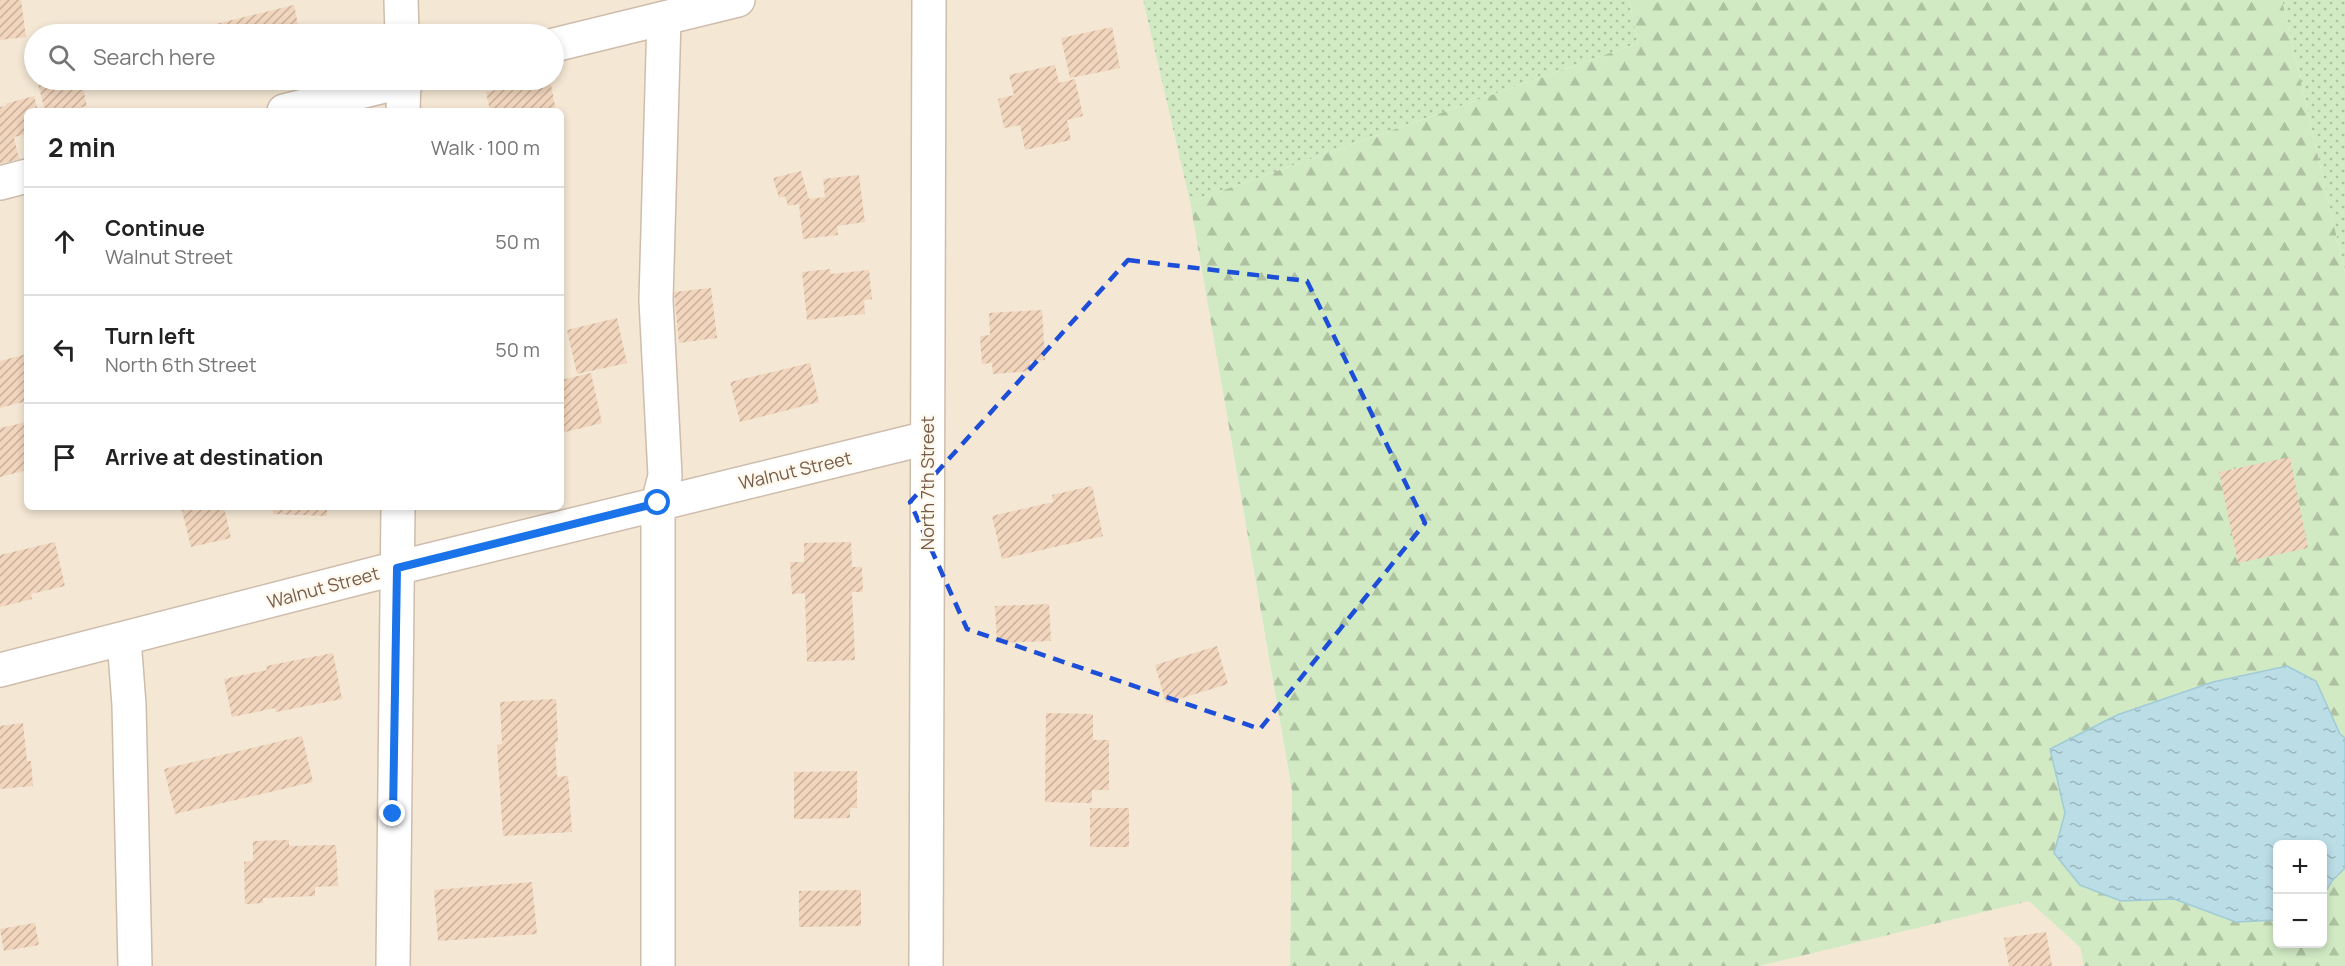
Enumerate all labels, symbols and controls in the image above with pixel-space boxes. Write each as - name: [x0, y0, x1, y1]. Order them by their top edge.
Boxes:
- search box: [24, 24, 564, 90]
- icon: search: [45, 41, 78, 74]
- text: Search here: [93, 42, 215, 72]
- text: 2 min: [48, 129, 116, 165]
- text: Walk · 100 m: [431, 134, 540, 161]
- text: Continue: [105, 213, 205, 243]
- icon: ahead: [48, 225, 81, 258]
- text: 50 m: [495, 228, 540, 255]
- text: Walnut Street: [105, 243, 233, 270]
- text: Turn left: [105, 321, 195, 351]
- icon: left: [48, 333, 81, 366]
- text: 50 m: [495, 336, 540, 363]
- text: North 6th Street: [105, 351, 257, 378]
- street label: North 7th Street: [915, 416, 939, 550]
- icon: arrive: [48, 441, 81, 474]
- text: Arrive at destination: [105, 442, 323, 472]
- street label: Walnut Street: [736, 445, 854, 495]
- route start: [644, 489, 670, 515]
- street label: Walnut Street: [264, 560, 382, 614]
- route end: [379, 800, 405, 826]
- map controls: [2273, 840, 2327, 948]
- button: +: [2273, 840, 2327, 894]
- button: −: [2273, 894, 2327, 948]

